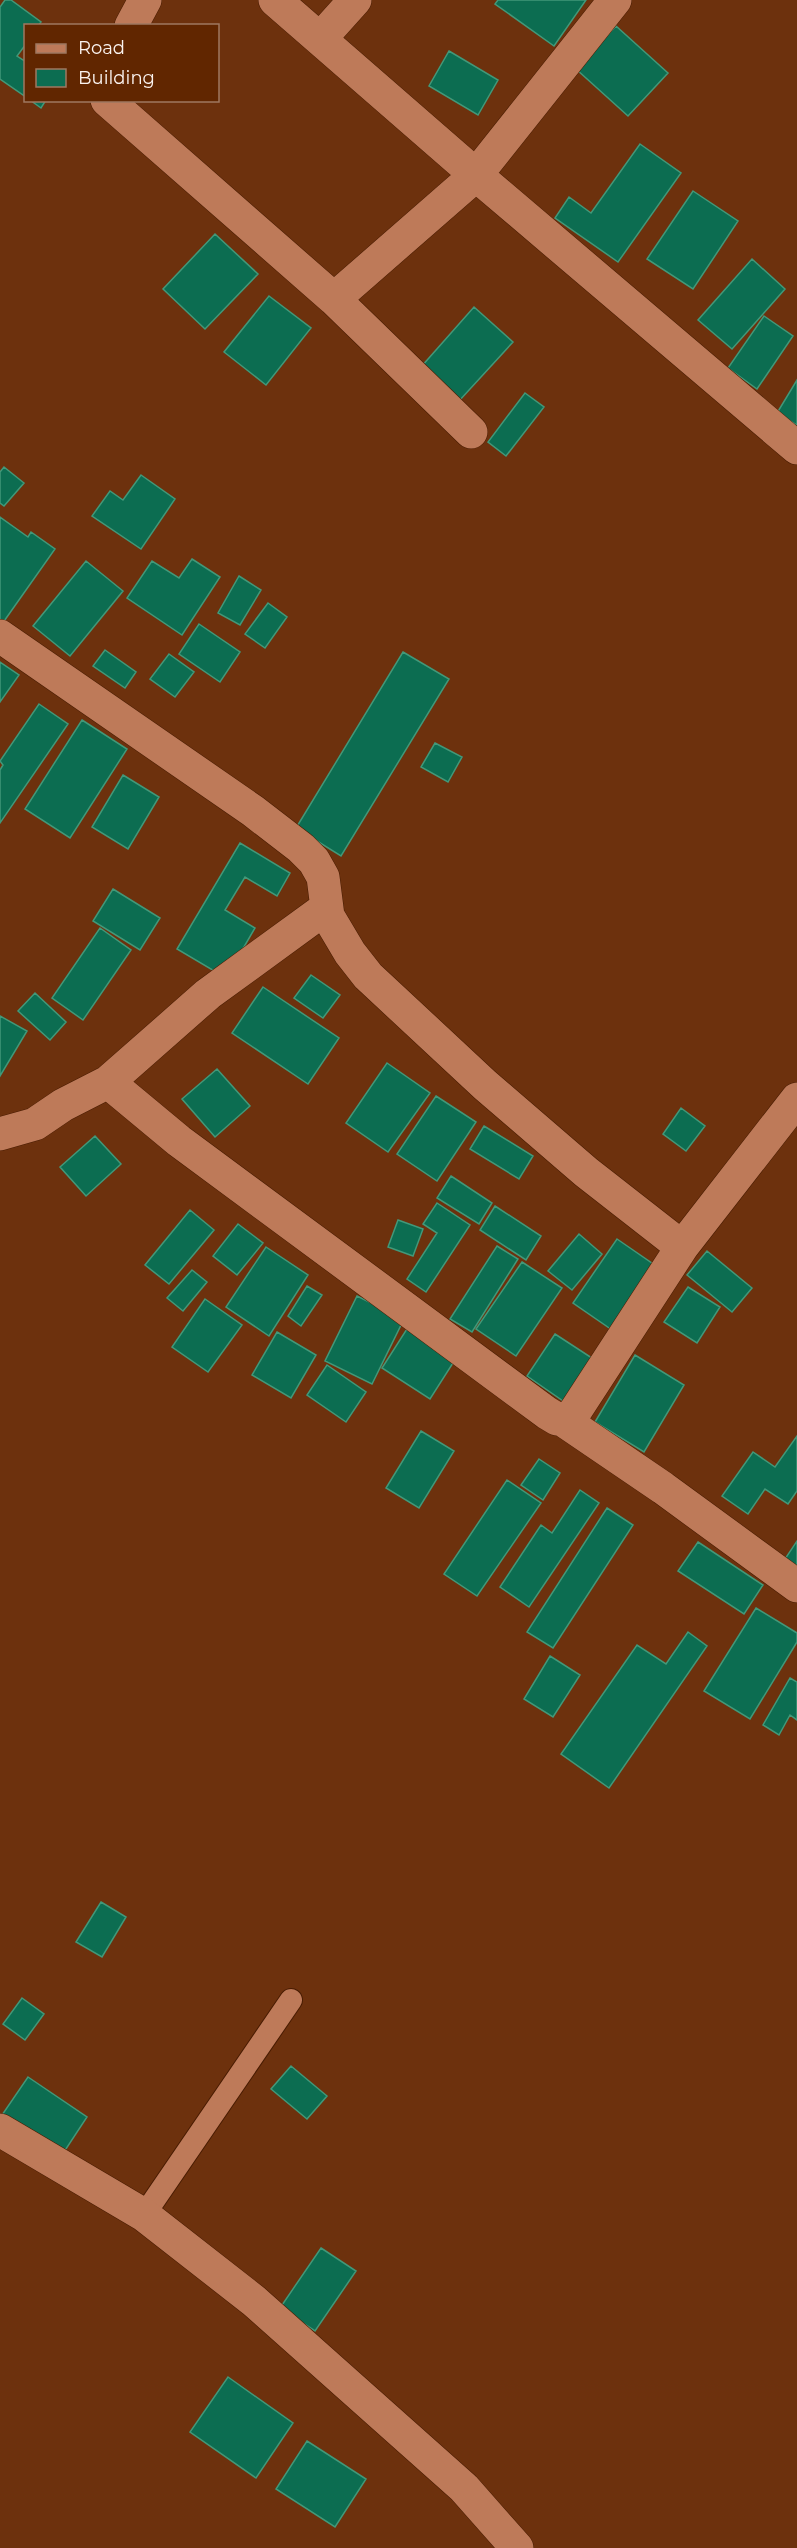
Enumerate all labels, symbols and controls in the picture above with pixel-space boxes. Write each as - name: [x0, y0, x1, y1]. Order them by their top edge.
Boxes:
- legend: [24, 24, 219, 102]
- text: Road: [78, 37, 125, 59]
- text: Building: [78, 67, 155, 89]

